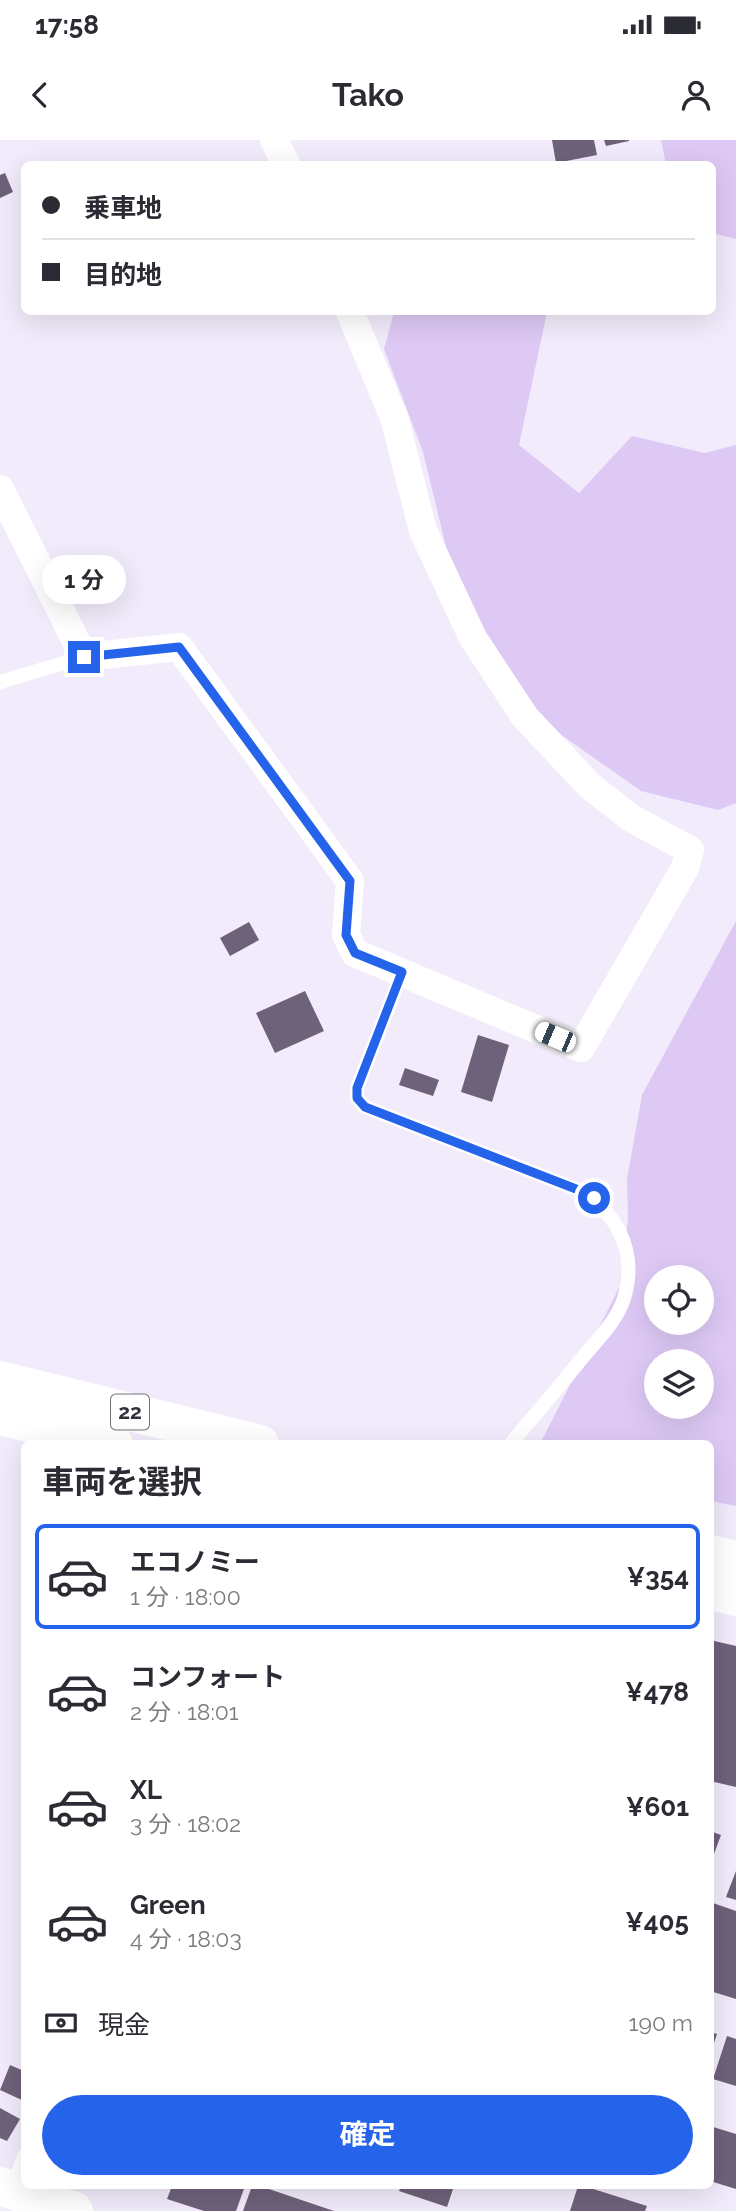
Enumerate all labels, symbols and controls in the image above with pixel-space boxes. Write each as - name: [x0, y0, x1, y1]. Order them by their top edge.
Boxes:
- text: 17:58: [35, 10, 99, 40]
- icon: back: [21, 76, 59, 114]
- text: Tako: [332, 76, 404, 113]
- icon: person: [677, 76, 715, 114]
- text: 乗車地: [84, 193, 162, 223]
- text: 目的地: [84, 260, 162, 290]
- callout: 1 分: [42, 556, 126, 604]
- text: 1 分: [64, 566, 104, 593]
- route end: [68, 641, 100, 673]
- car: [532, 1019, 579, 1055]
- route start: [578, 1182, 610, 1214]
- map controls: [644, 1265, 714, 1419]
- button: locate: [644, 1265, 714, 1335]
- button: layers: [644, 1349, 714, 1419]
- road number: 22: [111, 1394, 149, 1430]
- text: 車両を選択: [42, 1463, 202, 1500]
- icon: car: [46, 1545, 109, 1608]
- text: エコノミー: [130, 1547, 260, 1577]
- text: ¥354: [627, 1562, 689, 1592]
- text: 1 分 · 18:00: [130, 1583, 241, 1610]
- icon: car: [46, 1660, 109, 1723]
- text: コンフォート: [130, 1662, 285, 1692]
- text: ¥478: [625, 1677, 689, 1707]
- text: 2 分 · 18:01: [130, 1698, 239, 1725]
- icon: car: [46, 1775, 109, 1838]
- text: XL: [130, 1775, 162, 1805]
- text: ¥601: [626, 1792, 689, 1822]
- text: 3 分 · 18:02: [130, 1810, 241, 1837]
- icon: car: [46, 1890, 109, 1953]
- text: Green: [130, 1890, 206, 1920]
- text: ¥405: [625, 1907, 689, 1937]
- text: 4 分 · 18:03: [130, 1925, 242, 1952]
- icon: cash: [42, 2004, 80, 2042]
- text: 190 m: [629, 2009, 693, 2036]
- text: 現金: [98, 2010, 150, 2040]
- button: 確定: [42, 2095, 693, 2175]

